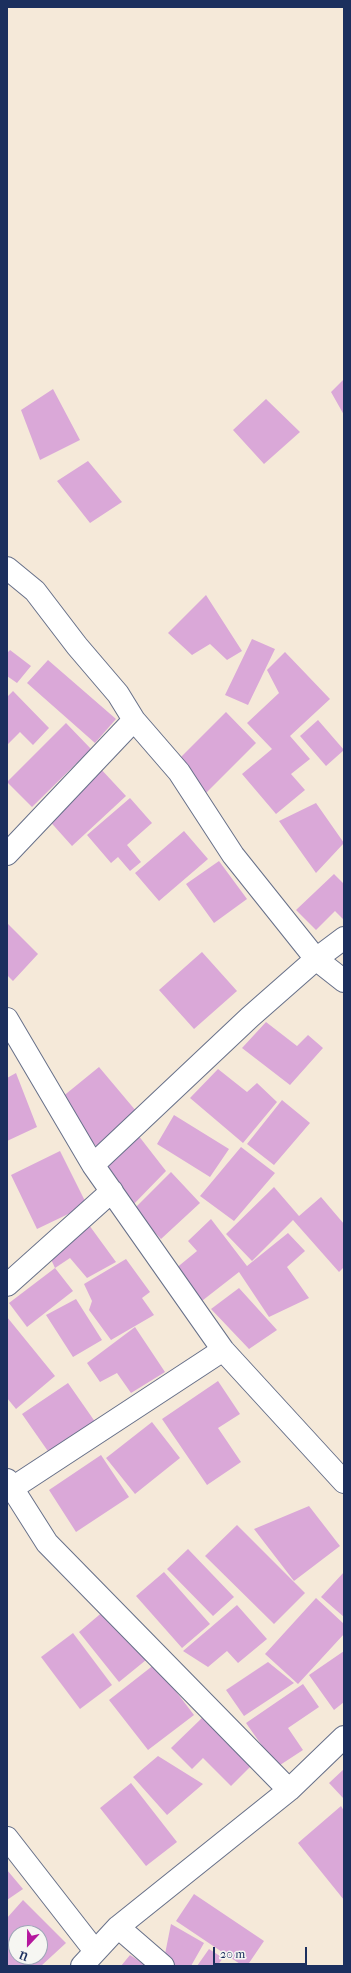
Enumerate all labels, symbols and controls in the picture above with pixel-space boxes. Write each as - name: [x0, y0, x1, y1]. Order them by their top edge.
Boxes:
- north arrow: [8, 1925, 48, 1965]
- scale bar: [215, 1939, 309, 1965]
- text: 20 m: [220, 1947, 245, 1961]
- text: U: [17, 1948, 30, 1963]

